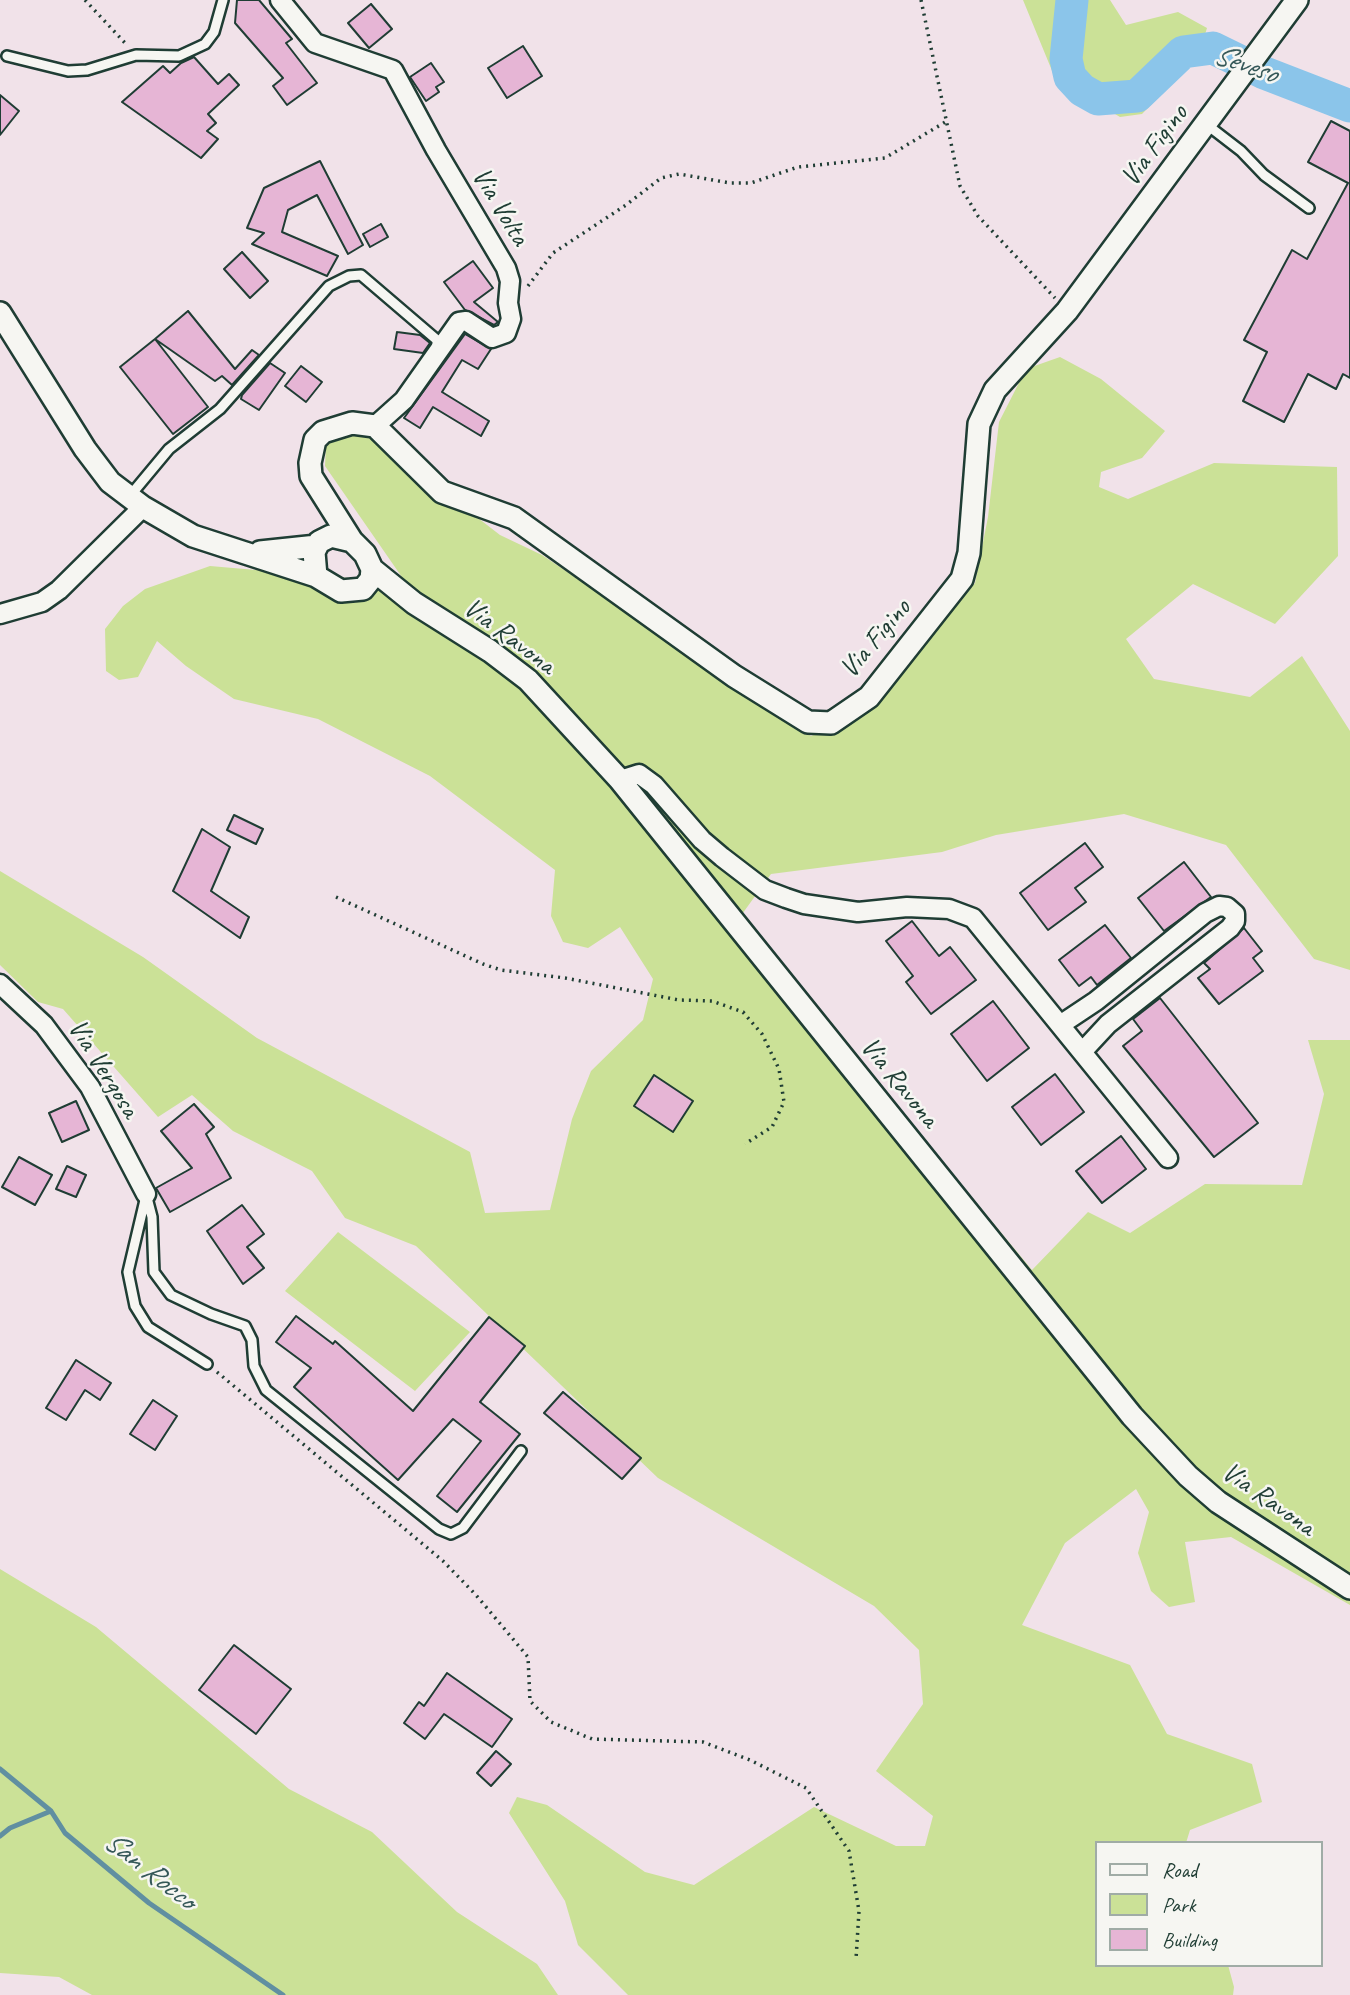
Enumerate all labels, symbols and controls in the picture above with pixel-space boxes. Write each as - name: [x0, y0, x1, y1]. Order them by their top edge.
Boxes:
- water label: Seveso: [1209, 38, 1281, 92]
- street label: Via Figino: [1114, 99, 1196, 193]
- street label: Via Volta: [464, 162, 536, 252]
- street label: Via Ravona: [456, 591, 562, 683]
- street label: Via Figino: [833, 593, 919, 685]
- street label: Via Vergosa: [60, 1014, 146, 1124]
- street label: Via Ravona: [852, 1031, 946, 1135]
- street label: Via Ravona: [1215, 1456, 1321, 1544]
- water label: San Rocco: [96, 1824, 202, 1918]
- legend: [1094, 1841, 1322, 1967]
- text: Road: [1162, 1857, 1197, 1883]
- text: Park: [1162, 1892, 1195, 1918]
- text: Building: [1162, 1927, 1217, 1953]

